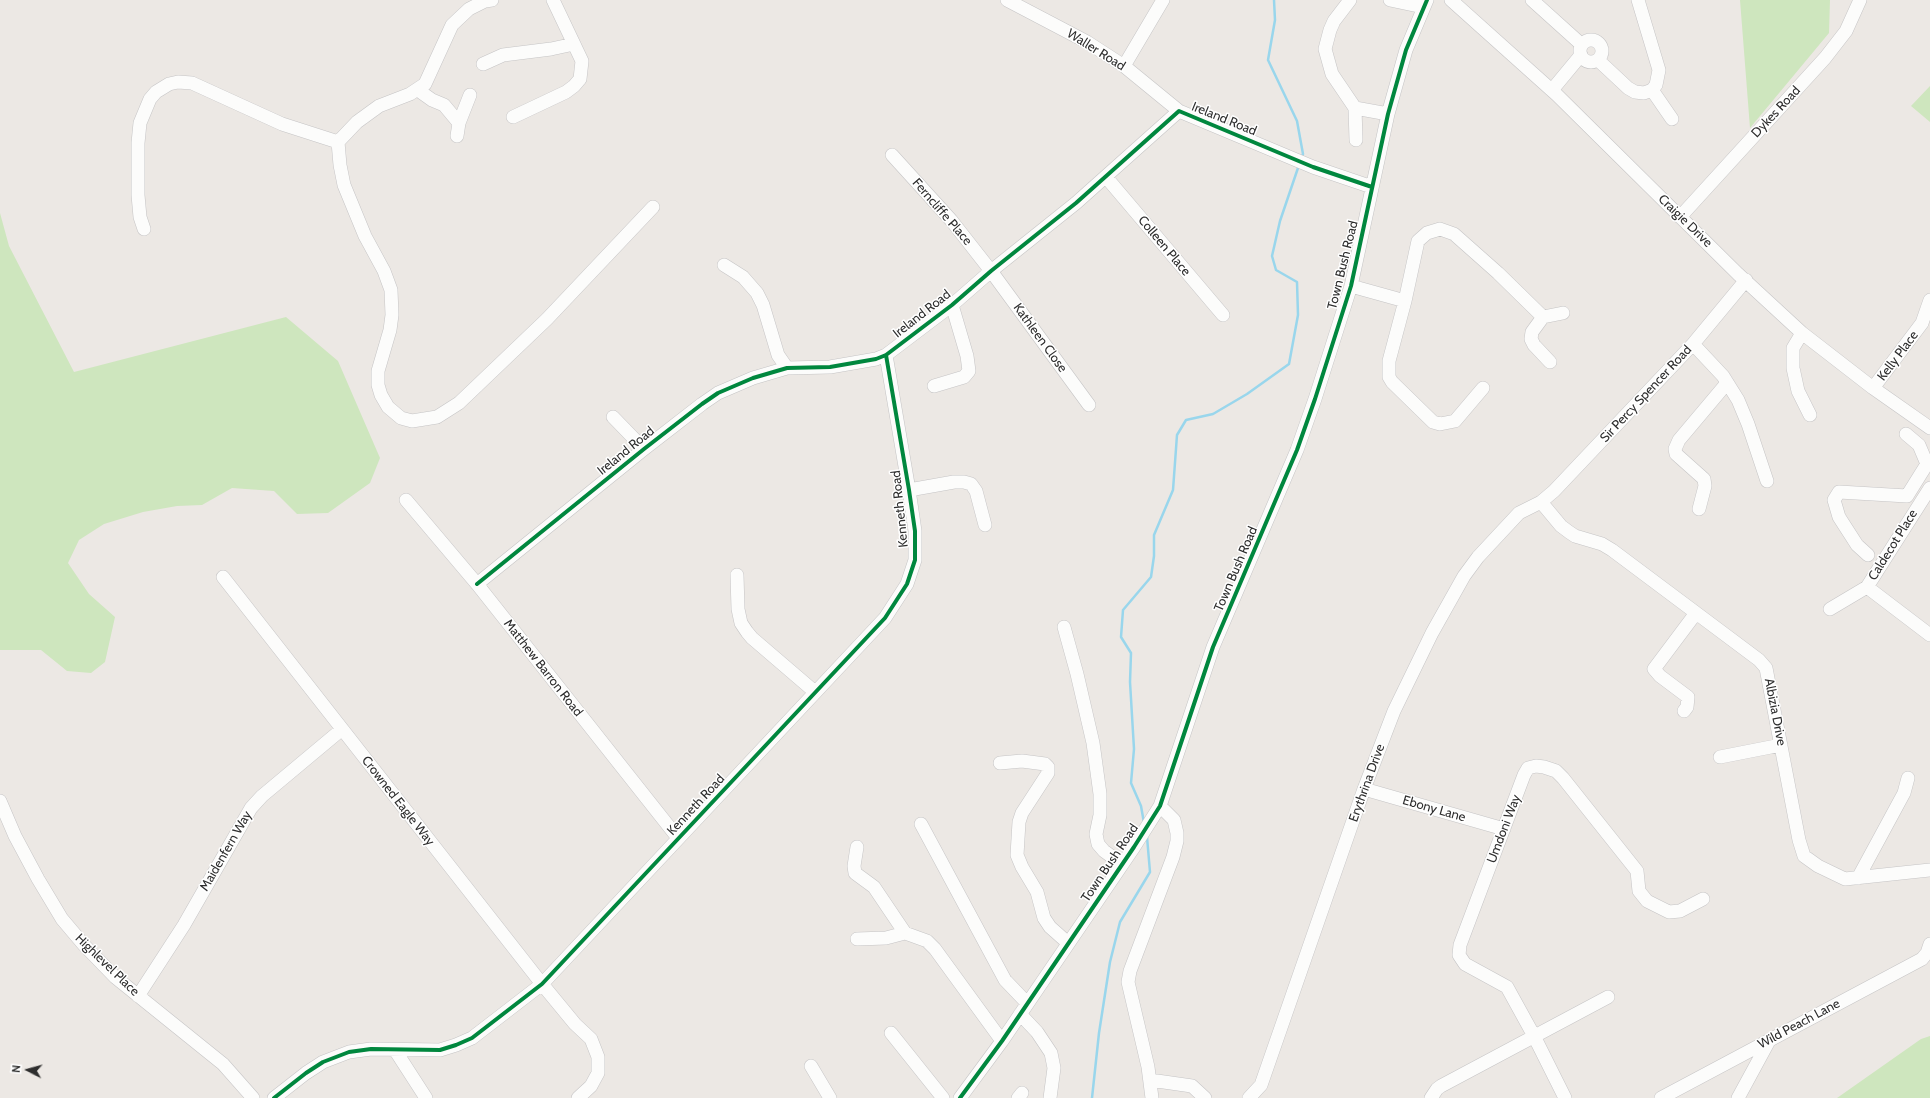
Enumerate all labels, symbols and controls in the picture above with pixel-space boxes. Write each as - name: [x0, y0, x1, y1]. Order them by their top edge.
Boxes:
- street label: Waller Road: [1064, 26, 1128, 74]
- street label: Dykes Road: [1748, 83, 1804, 141]
- street label: Ireland Road: [1189, 99, 1259, 139]
- street label: Ferncliffe Place: [909, 175, 975, 249]
- street label: Craigie Drive: [1655, 191, 1715, 251]
- street label: Colleen Place: [1134, 213, 1194, 279]
- street label: Town Bush Road: [1324, 219, 1362, 311]
- street label: Ireland Road: [890, 287, 954, 341]
- street label: Kathleen Close: [1010, 300, 1070, 376]
- street label: Kelly Place: [1874, 328, 1922, 384]
- street label: Sir Percy Spencer Road: [1597, 342, 1695, 446]
- street label: Ireland Road: [594, 423, 658, 479]
- street label: Kenneth Road: [888, 470, 912, 548]
- street label: Caldecot Place: [1865, 507, 1921, 583]
- street label: Town Bush Road: [1211, 524, 1261, 614]
- street label: Matthew Barron Road: [500, 616, 586, 720]
- street label: Albizia Drive: [1761, 677, 1789, 747]
- street label: Erythrina Drive: [1346, 742, 1388, 824]
- street label: Crowned Eagle Way: [358, 753, 438, 849]
- street label: Kenneth Road: [664, 771, 728, 839]
- street label: Umdoni Way: [1484, 792, 1524, 866]
- street label: Ebony Lane: [1401, 793, 1467, 825]
- street label: Maidenfern Way: [197, 808, 255, 894]
- street label: Town Bush Road: [1078, 821, 1142, 905]
- street label: Highlevel Place: [72, 931, 142, 999]
- street label: Wild Peach Lane: [1755, 996, 1843, 1052]
- north arrow: [8, 1050, 48, 1090]
- text: N: [9, 1064, 23, 1073]

